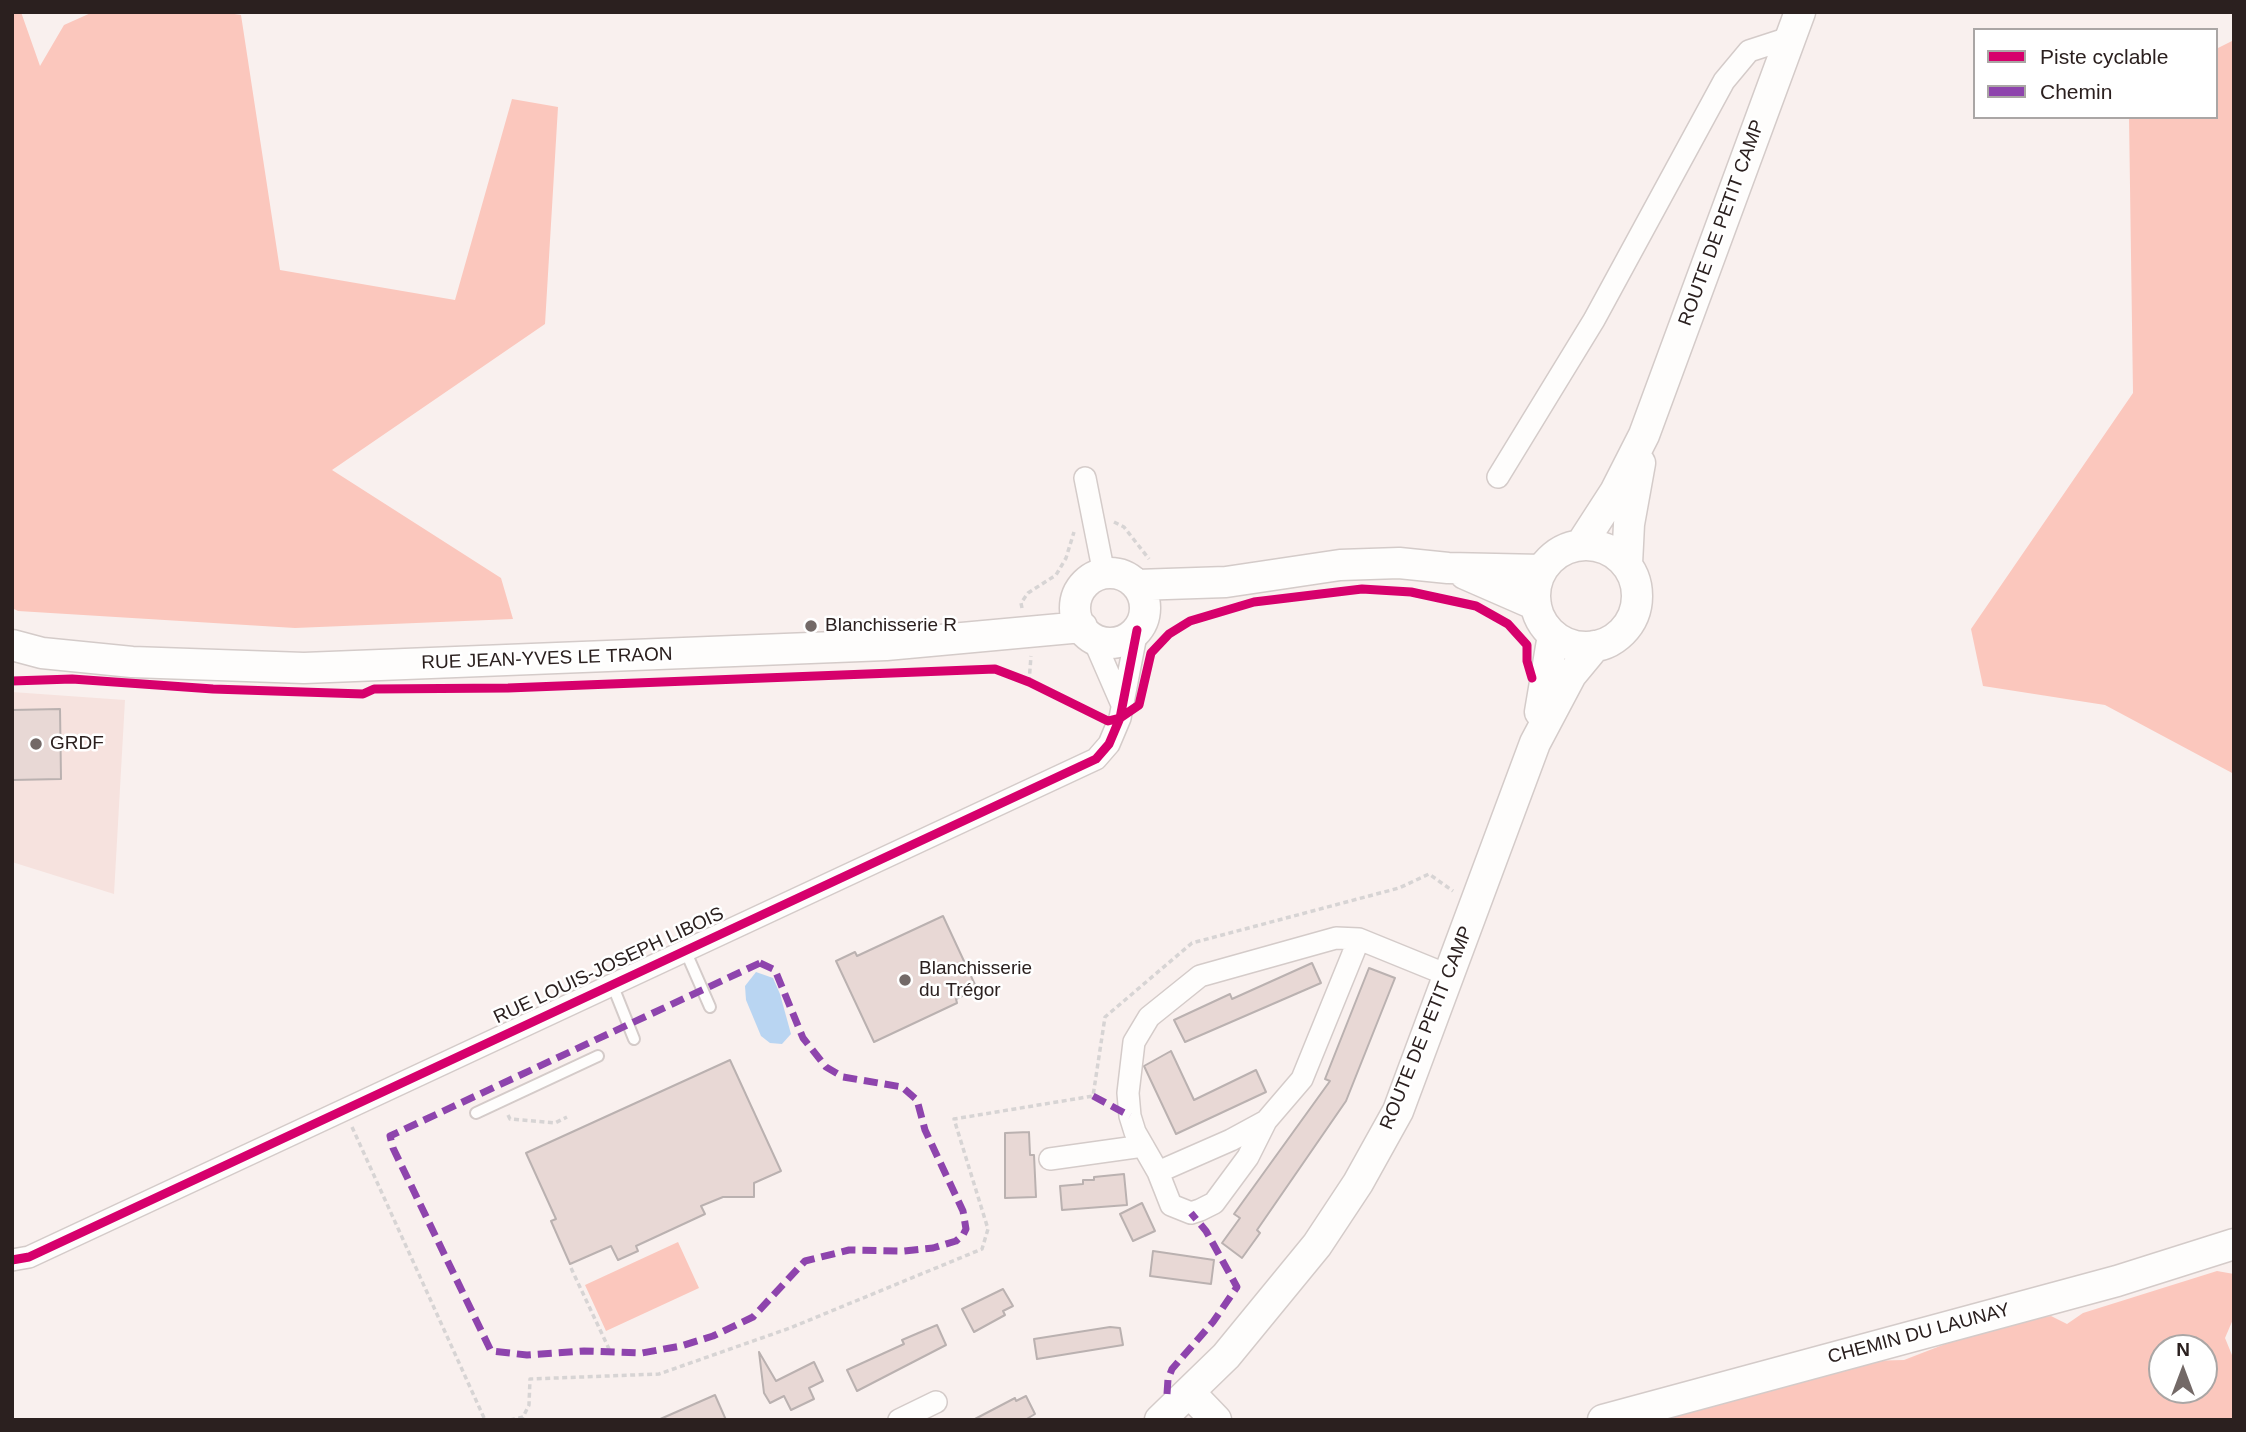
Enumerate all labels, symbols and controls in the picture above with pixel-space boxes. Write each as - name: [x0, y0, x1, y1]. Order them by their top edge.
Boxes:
- legend: [1973, 28, 2218, 119]
- text: Piste cyclable: [2040, 45, 2168, 68]
- text: Chemin: [2040, 80, 2112, 103]
- street label: ROUTE DE PETIT CAMP: [1674, 117, 1770, 329]
- place label: Blanchisserie R: [825, 615, 957, 637]
- marker: Blanchisserie R: [803, 618, 819, 634]
- street label: RUE JEAN-YVES LE TRAON: [421, 643, 673, 675]
- place label: GRDF: [50, 733, 104, 755]
- marker: GRDF: [28, 736, 44, 752]
- street label: RUE LOUIS-JOSEPH LIBOIS: [490, 903, 728, 1029]
- street label: ROUTE DE PETIT CAMP: [1376, 923, 1478, 1133]
- place label: Blanchisserie du Trégor: [919, 958, 1032, 1002]
- marker: Blanchisserie du Trégor: [897, 972, 913, 988]
- street label: CHEMIN DU LAUNAY: [1825, 1299, 2013, 1369]
- north arrow: [2148, 1334, 2218, 1404]
- text: N: [2176, 1339, 2190, 1360]

